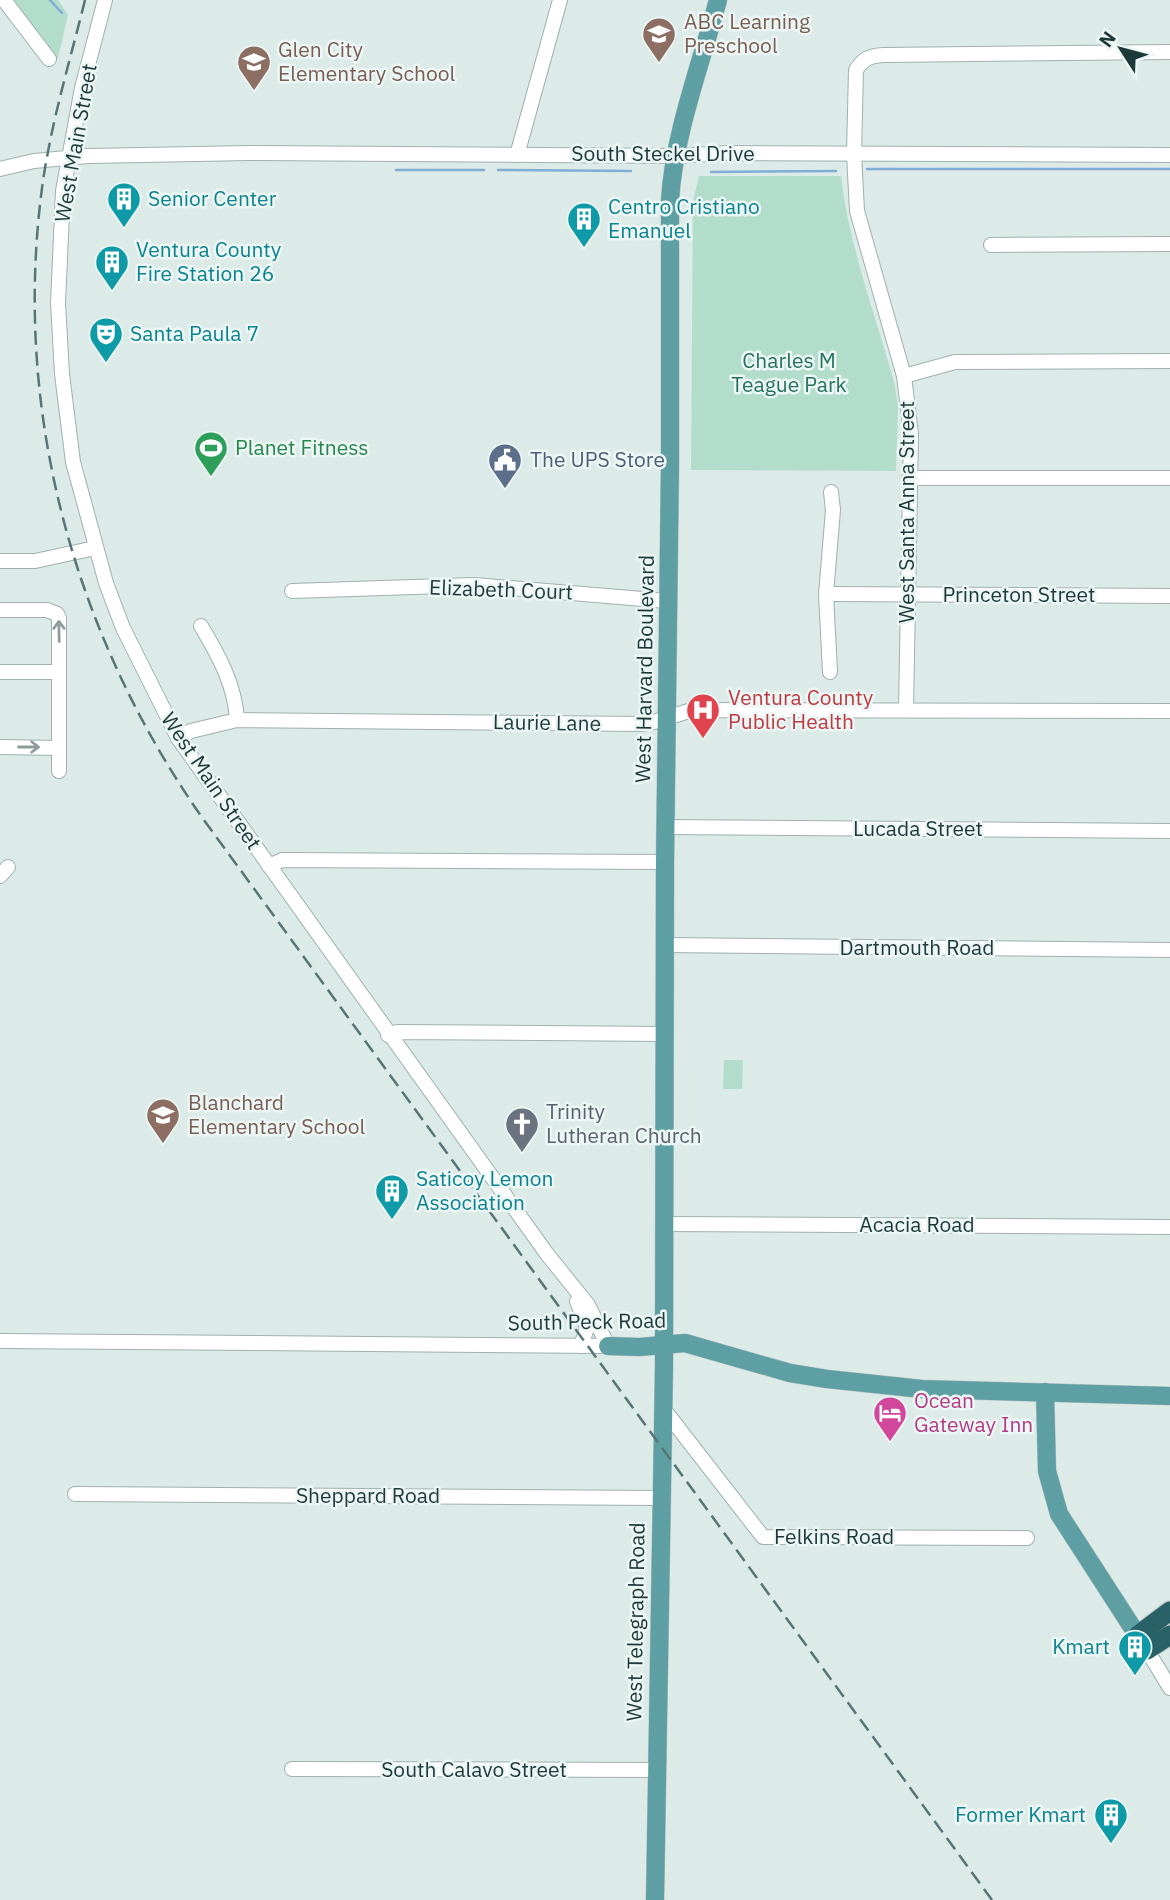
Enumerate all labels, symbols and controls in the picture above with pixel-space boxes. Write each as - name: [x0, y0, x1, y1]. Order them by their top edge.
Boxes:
- place label: ABC Learning Preschool: [684, 7, 810, 59]
- north arrow: [1086, 14, 1156, 84]
- school or university icon: ABC Learning Preschool: [640, 15, 678, 64]
- text: N: [1093, 26, 1121, 52]
- place label: Glen City Elementary School: [278, 35, 455, 87]
- school or university icon: Glen City Elementary School: [235, 43, 273, 92]
- street label: West Main Street: [47, 61, 103, 224]
- street label: South Steckel Drive: [571, 139, 755, 167]
- building icon: Senior Center: [105, 180, 143, 229]
- place label: Senior Center: [148, 184, 277, 212]
- place label: Centro Cristiano Emanuel: [608, 192, 760, 244]
- building icon: Centro Cristiano Emanuel: [565, 200, 603, 249]
- place label: Ventura County Fire Station 26: [136, 235, 282, 287]
- building icon: Ventura County Fire Station 26: [93, 243, 131, 292]
- theatre icon: Santa Paula 7: [87, 315, 125, 364]
- place label: Santa Paula 7: [130, 319, 259, 347]
- park label: Charles M Teague Park: [731, 346, 847, 398]
- street label: West Santa Anna Street: [892, 401, 920, 623]
- sports icon: Planet Fitness: [192, 429, 230, 478]
- place label: Planet Fitness: [235, 433, 369, 461]
- public building icon: The UPS Store: [486, 441, 524, 490]
- place label: The UPS Store: [530, 445, 665, 473]
- street label: West Harvard Boulevard: [628, 555, 660, 783]
- street label: Elizabeth Court: [429, 572, 573, 606]
- street label: Princeton Street: [943, 580, 1095, 608]
- one-way arrow: [52, 620, 66, 643]
- place label: Ventura County Public Health: [728, 683, 874, 735]
- hospital icon: Ventura County Public Health: [684, 691, 722, 740]
- street label: West Main Street: [155, 706, 268, 855]
- street label: Laurie Lane: [493, 707, 601, 737]
- one-way arrow: [18, 740, 41, 754]
- street label: Lucada Street: [853, 814, 983, 842]
- street label: Dartmouth Road: [839, 933, 995, 961]
- place label: Blanchard Elementary School: [188, 1088, 365, 1140]
- school or university icon: Blanchard Elementary School: [144, 1096, 182, 1145]
- place label: Trinity Lutheran Church: [546, 1097, 702, 1149]
- church icon: Trinity Lutheran Church: [503, 1105, 541, 1154]
- place label: Saticoy Lemon Association: [416, 1164, 553, 1216]
- building icon: Saticoy Lemon Association: [373, 1172, 411, 1221]
- street label: Acacia Road: [859, 1210, 975, 1238]
- street label: South Peck Road: [507, 1306, 667, 1336]
- place label: Ocean Gateway Inn: [914, 1386, 1033, 1438]
- hotel icon: Ocean Gateway Inn: [871, 1394, 909, 1443]
- street label: Sheppard Road: [296, 1481, 440, 1509]
- street label: West Telegraph Road: [619, 1522, 651, 1722]
- street label: Felkins Road: [774, 1522, 894, 1550]
- building icon: Kmart: [1116, 1628, 1154, 1677]
- place label: Kmart: [1052, 1632, 1110, 1660]
- street label: South Calavo Street: [381, 1755, 567, 1783]
- building icon: Former Kmart: [1092, 1796, 1130, 1845]
- place label: Former Kmart: [955, 1800, 1086, 1828]

